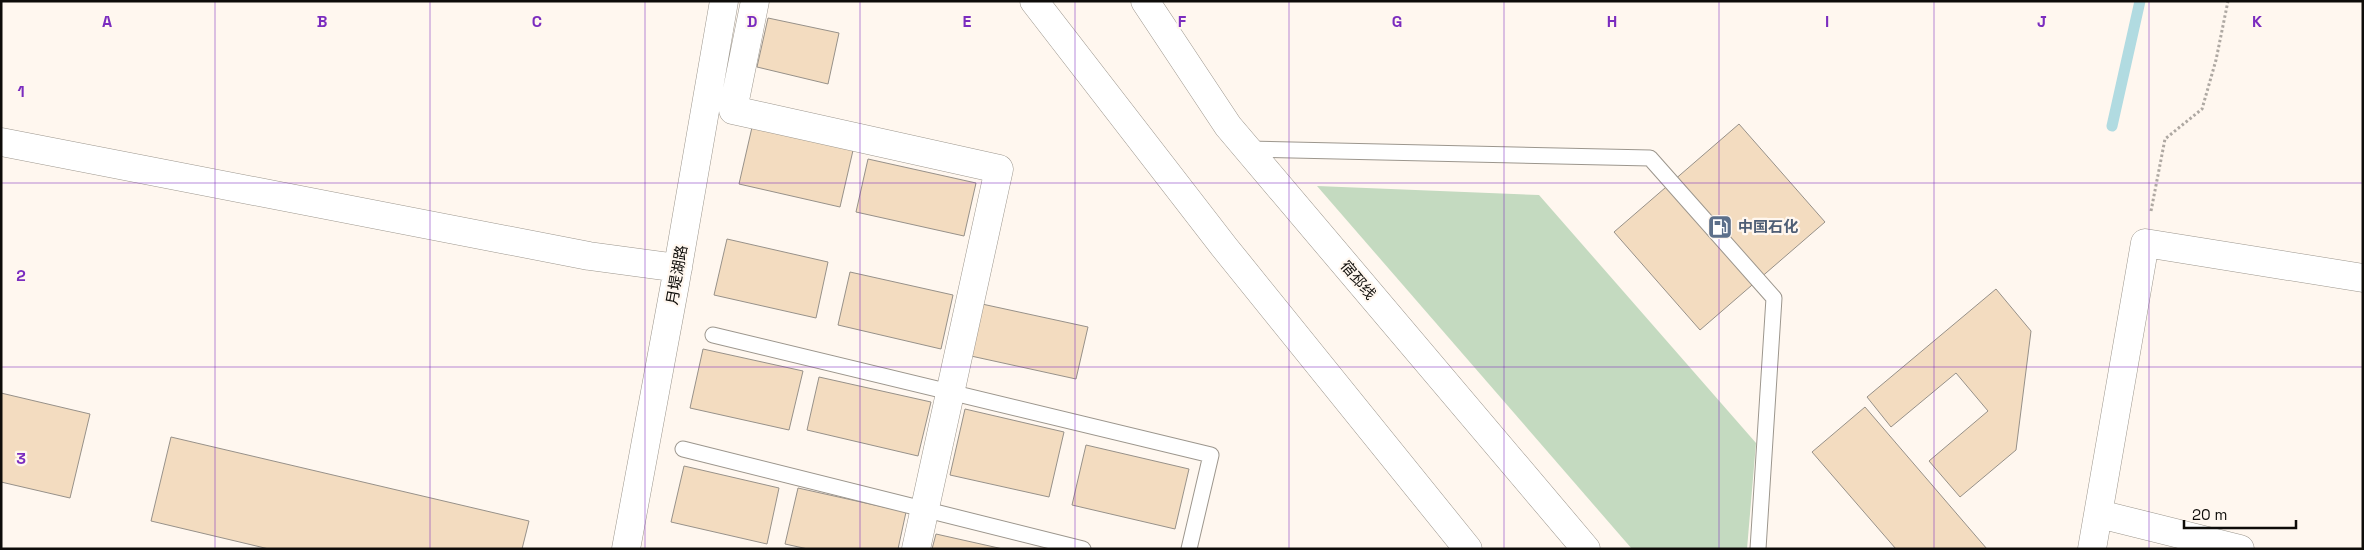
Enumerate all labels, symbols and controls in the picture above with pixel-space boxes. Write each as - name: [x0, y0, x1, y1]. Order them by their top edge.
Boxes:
- text: A: [102, 11, 112, 32]
- text: B: [317, 11, 327, 32]
- text: C: [532, 11, 542, 32]
- text: D: [747, 11, 757, 32]
- text: E: [963, 11, 972, 32]
- text: F: [1178, 11, 1187, 32]
- text: G: [1392, 11, 1402, 32]
- text: H: [1607, 11, 1617, 32]
- text: I: [1825, 11, 1829, 32]
- text: J: [2037, 11, 2047, 32]
- text: K: [2252, 11, 2262, 32]
- text: 1: [17, 81, 25, 102]
- fuel station icon: 中国石化: [1707, 214, 1733, 240]
- place label: 中国石化: [1738, 217, 1798, 236]
- street label: 月堤湖路: [662, 244, 691, 306]
- street label: 宿邳线: [1337, 256, 1380, 303]
- text: 2: [16, 265, 26, 286]
- text: 3: [16, 448, 26, 469]
- scale bar: [2184, 498, 2296, 530]
- text: 20 m: [2192, 505, 2227, 524]

